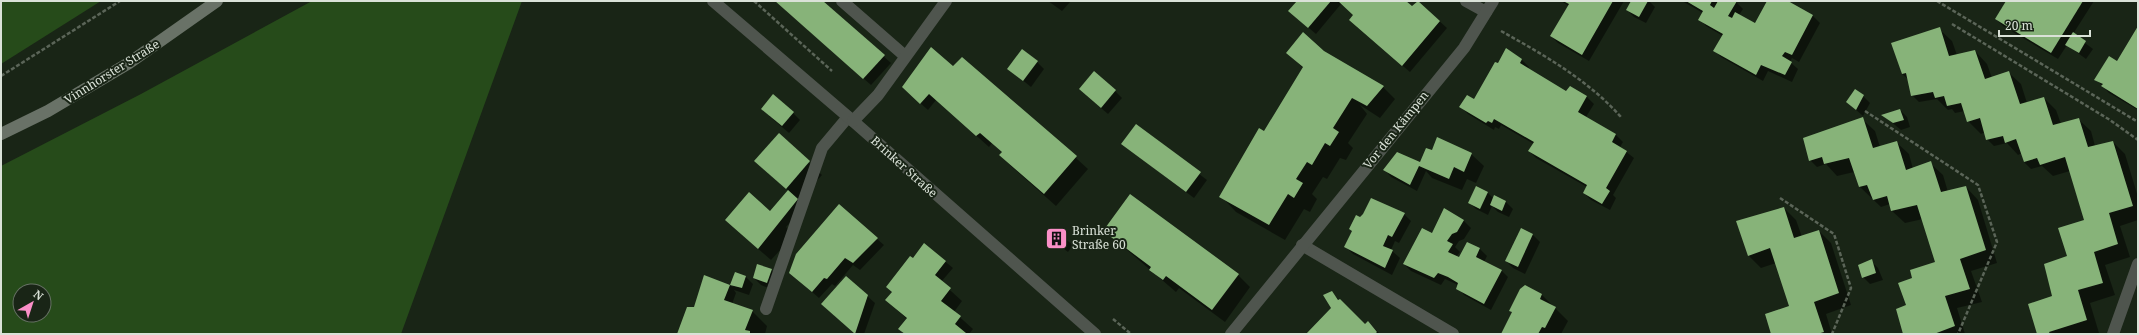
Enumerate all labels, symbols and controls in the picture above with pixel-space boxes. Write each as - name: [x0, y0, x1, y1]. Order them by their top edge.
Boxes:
- scale bar: [1999, 12, 2090, 38]
- text: 20 m: [2005, 17, 2033, 34]
- street label: Vinnhorster Straße: [61, 35, 163, 108]
- street label: Vor den Kämpen: [1359, 87, 1433, 172]
- street label: Brinker Straße: [867, 132, 941, 201]
- place label: Brinker Straße 60: [1072, 222, 1126, 253]
- building icon: Brinker Straße 60: [1044, 225, 1070, 251]
- north arrow: [12, 283, 52, 323]
- text: N: [31, 286, 47, 304]

